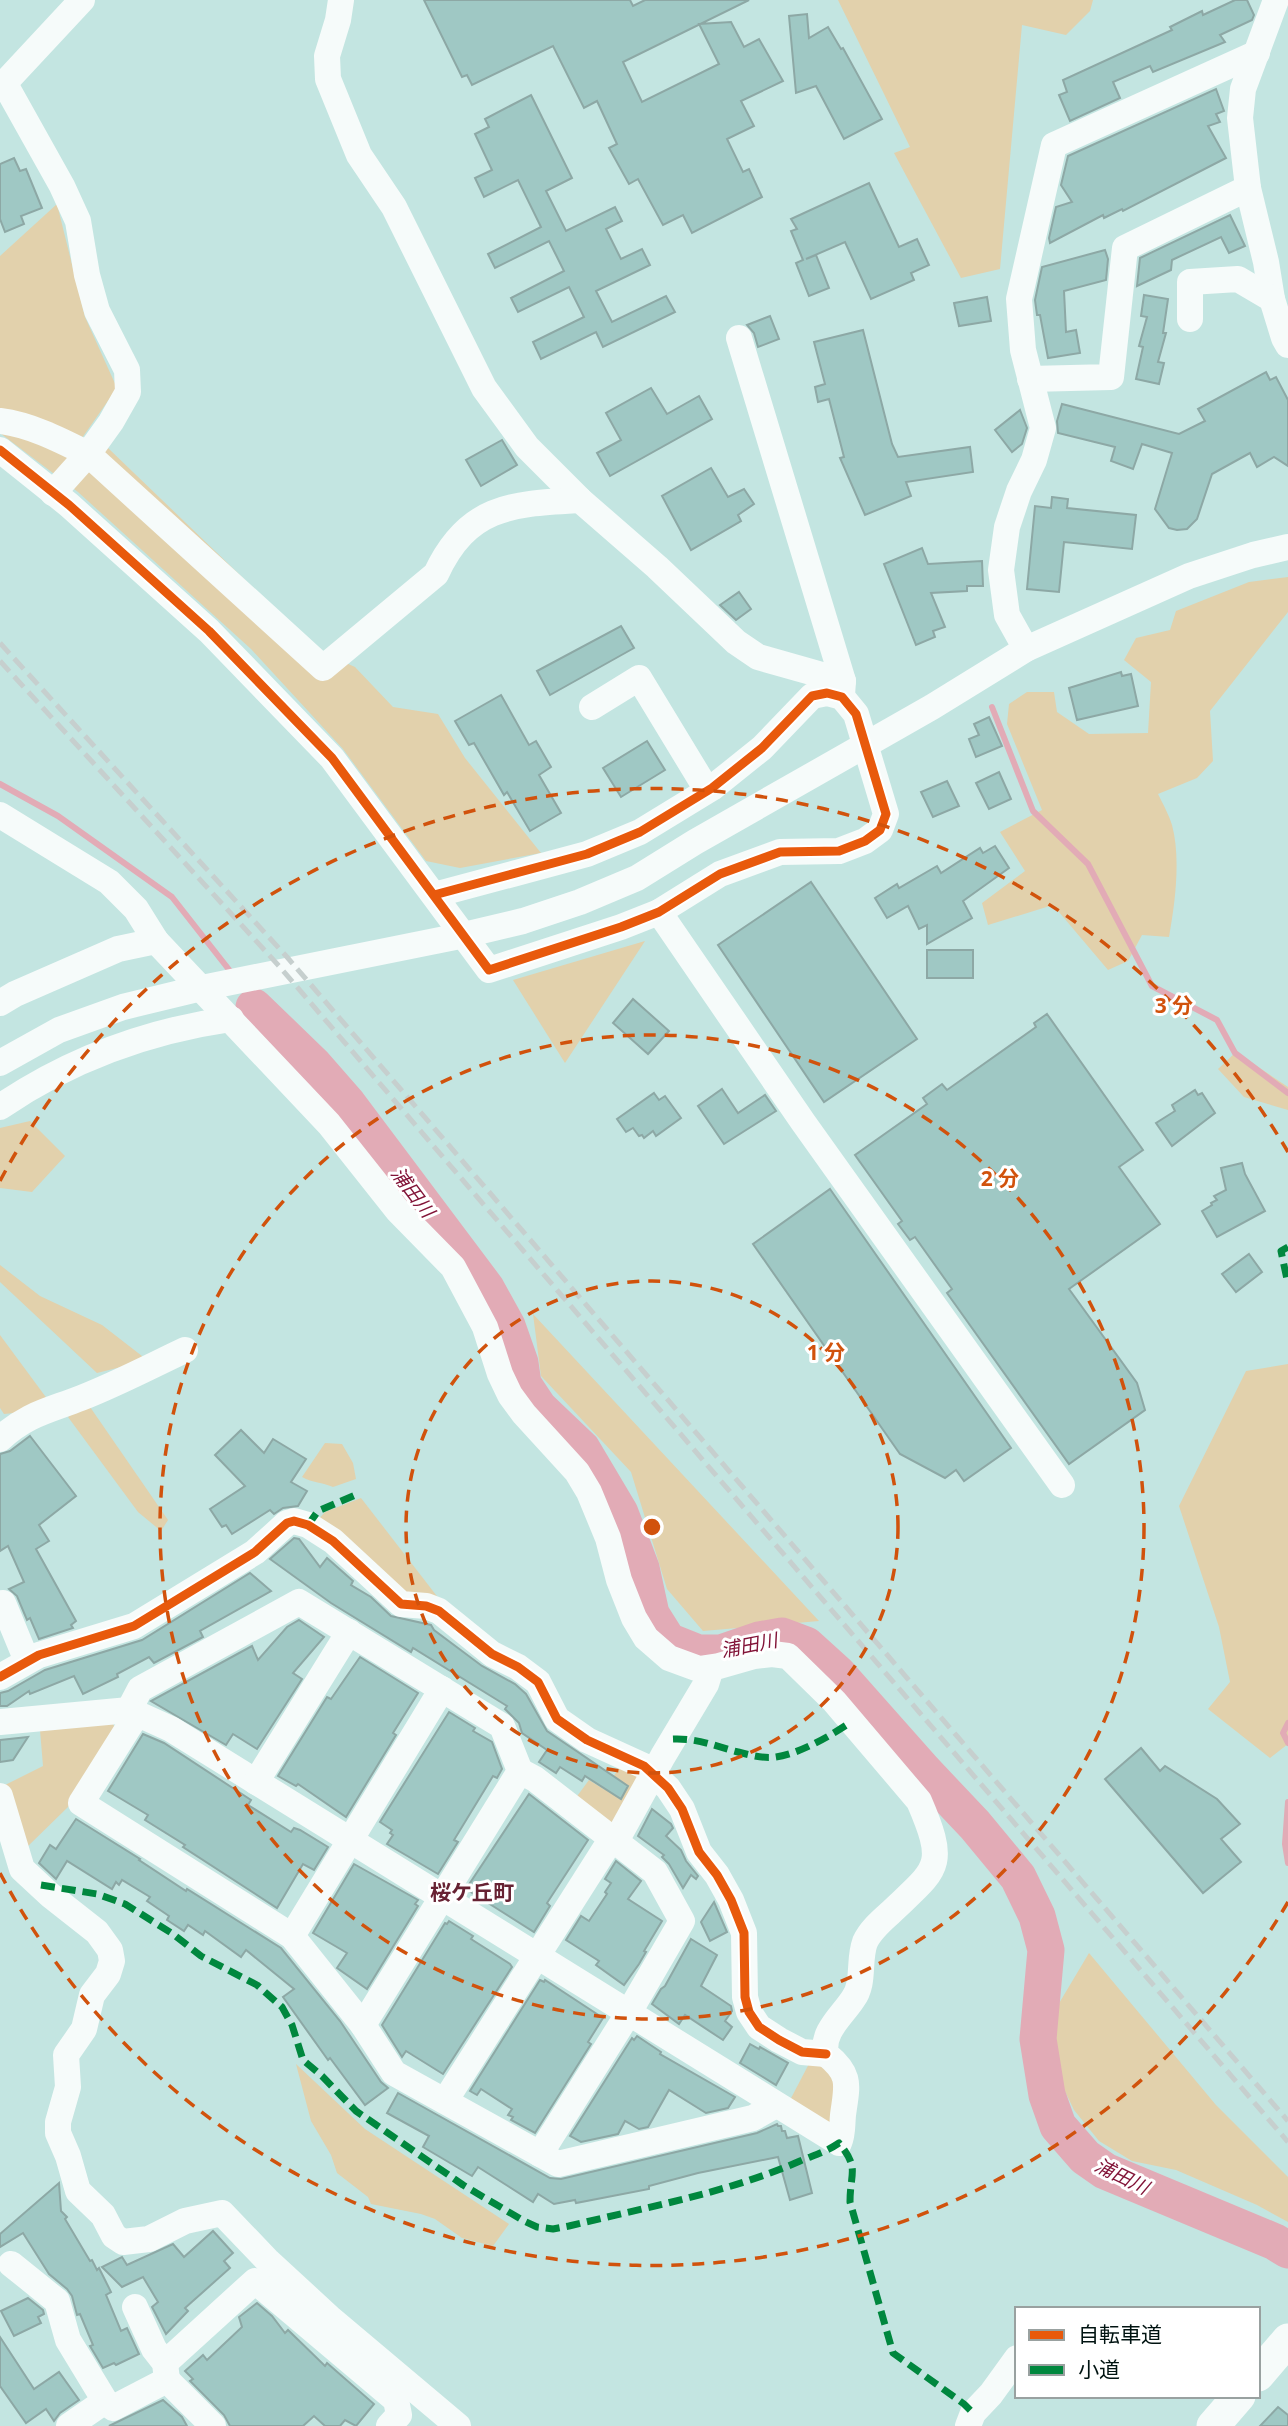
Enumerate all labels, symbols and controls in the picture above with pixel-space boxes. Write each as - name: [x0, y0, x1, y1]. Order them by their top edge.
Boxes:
- text: 3 分: [1155, 991, 1193, 1019]
- water label: 浦田川: [385, 1161, 442, 1224]
- text: 2 分: [981, 1164, 1019, 1192]
- text: 1 分: [807, 1338, 845, 1366]
- centre of rings: [640, 1515, 664, 1539]
- water label: 浦田川: [719, 1626, 781, 1663]
- district label: 桜ケ丘町: [430, 1878, 514, 1906]
- water label: 浦田川: [1091, 2152, 1155, 2201]
- legend: [1015, 2307, 1260, 2398]
- text: 自転車道: [1078, 2320, 1162, 2348]
- text: 小道: [1078, 2355, 1120, 2383]

